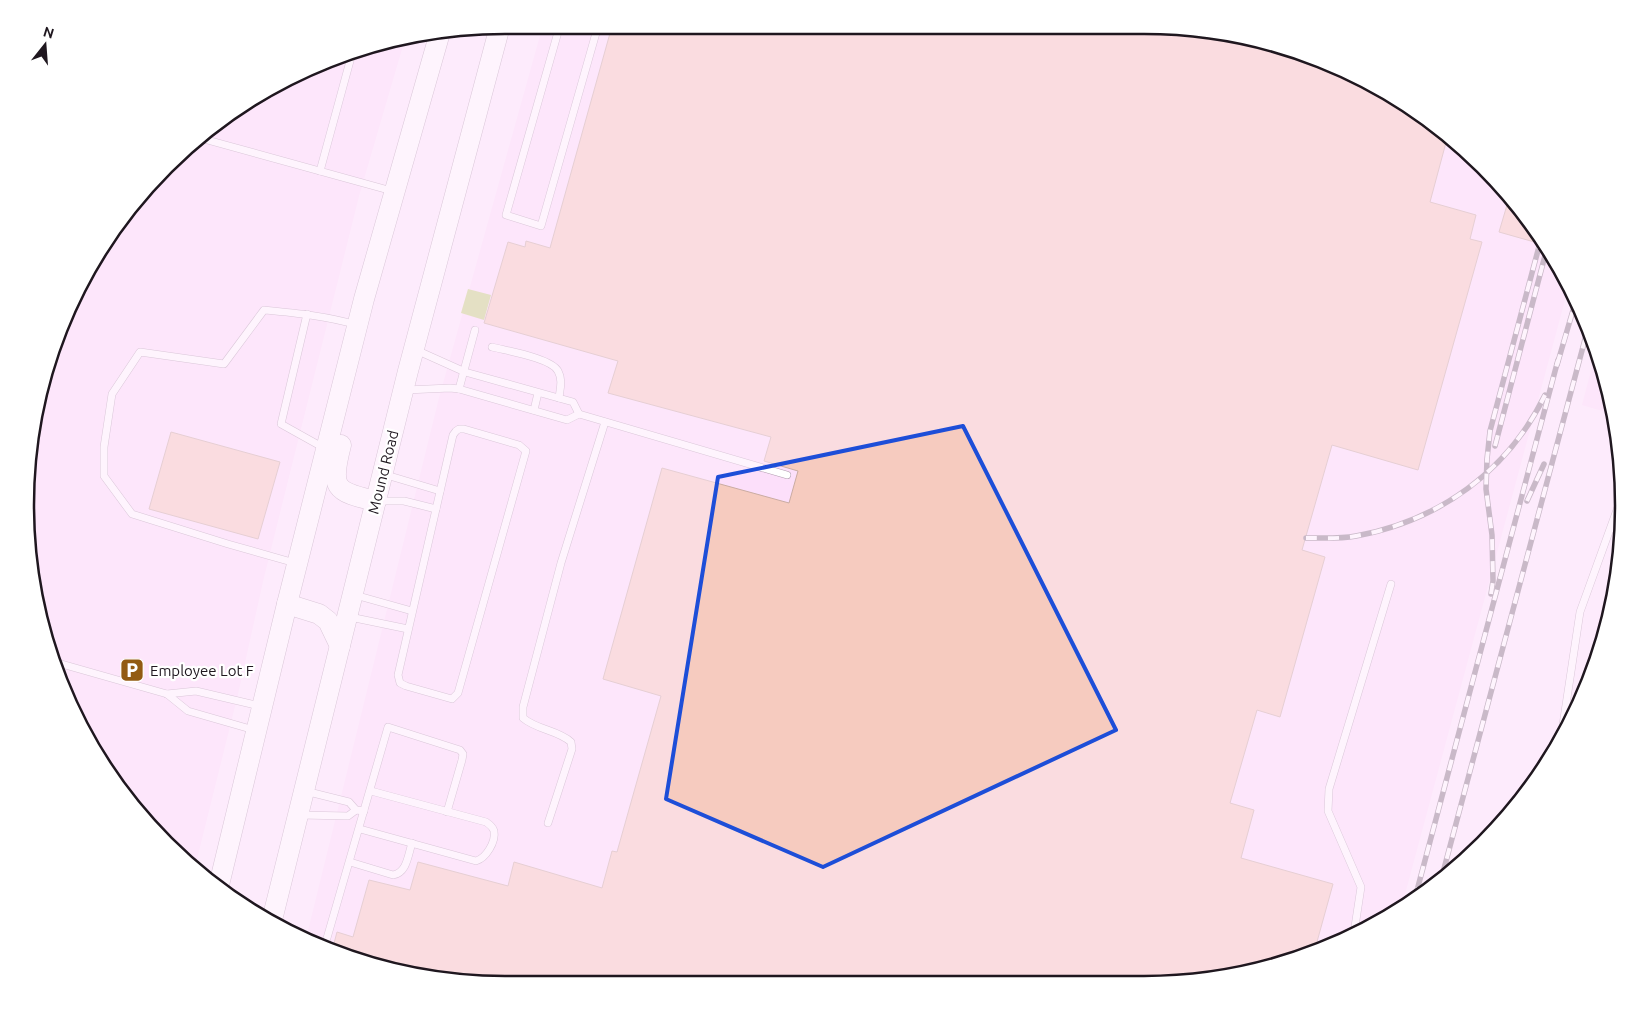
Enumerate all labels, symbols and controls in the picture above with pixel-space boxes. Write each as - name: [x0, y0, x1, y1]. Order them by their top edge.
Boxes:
- north arrow: [20, 20, 70, 70]
- text: N: [41, 23, 56, 42]
- street label: Mound Road: [364, 428, 402, 516]
- parking icon: Employee Lot F: [119, 657, 145, 683]
- place label: Employee Lot F: [150, 662, 254, 679]

